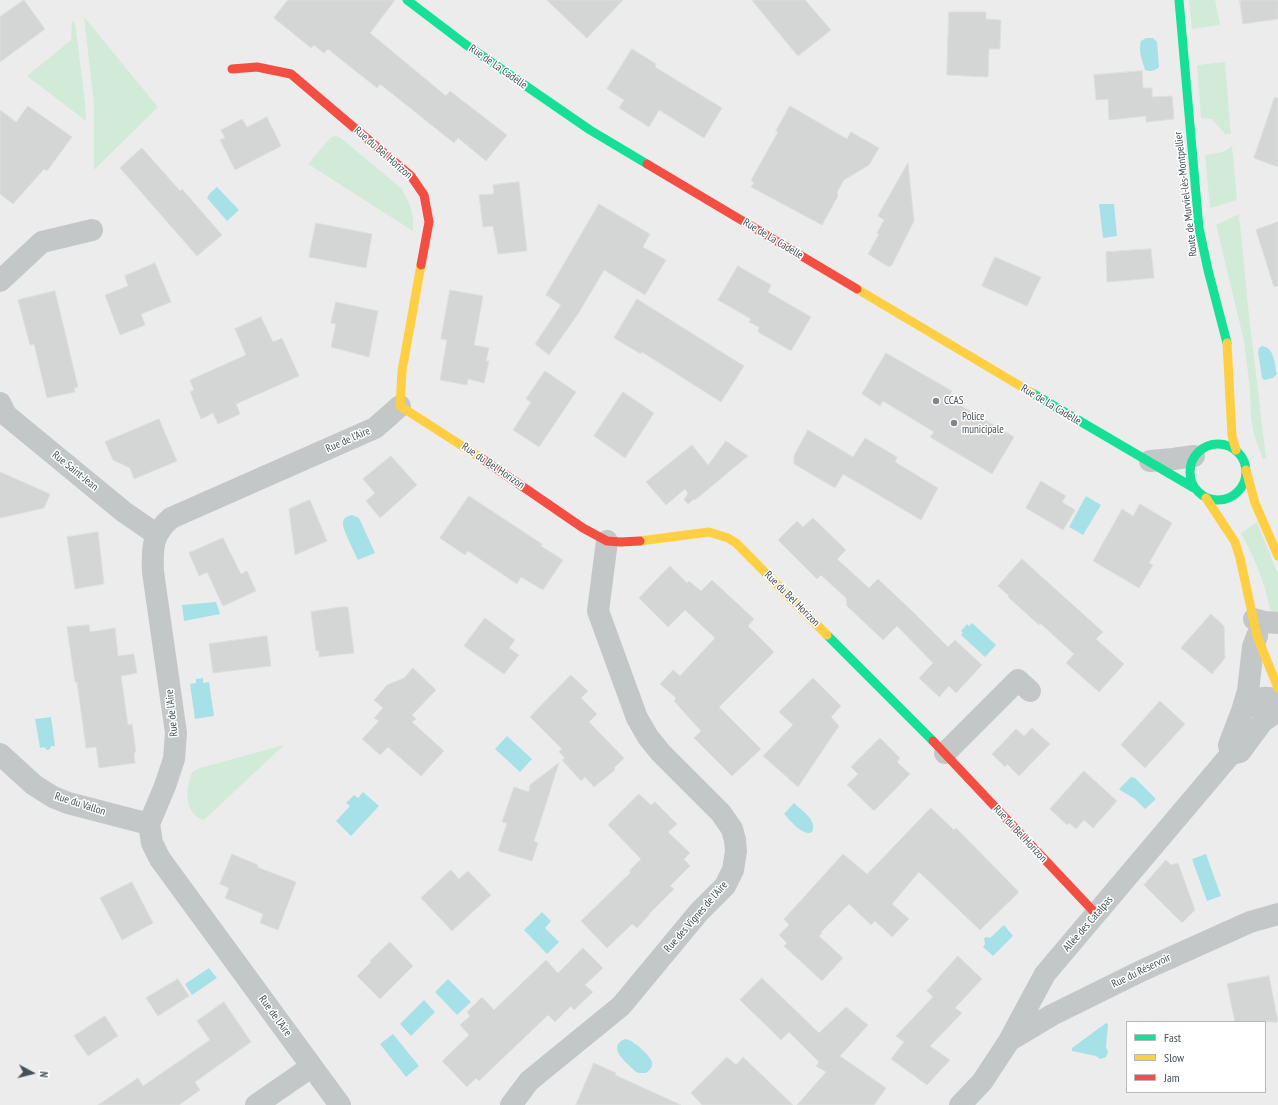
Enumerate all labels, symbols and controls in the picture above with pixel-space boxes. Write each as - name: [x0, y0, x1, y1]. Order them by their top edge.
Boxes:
- street label: Rue de La Cadelle: [466, 42, 530, 92]
- street label: Rue du Bel Horizon: [351, 124, 415, 182]
- street label: Route de Murviel-lès-Montpellier: [1172, 131, 1200, 257]
- street label: Rue de La Cadelle: [740, 216, 806, 262]
- street label: Rue de La Cadelle: [1018, 382, 1084, 428]
- place label: CCAS: [944, 394, 963, 408]
- marker: CCAS: [931, 396, 941, 406]
- place label: Police municipale: [962, 410, 1004, 436]
- marker: Police municipale: [949, 418, 959, 428]
- street label: Rue de l'Aire: [324, 424, 372, 456]
- street label: Rue du Bel Horizon: [459, 440, 527, 492]
- street label: Rue Saint-Jean: [49, 448, 101, 494]
- street label: Rue du Bel Horizon: [762, 569, 822, 629]
- street label: Rue de l'Aire: [163, 689, 181, 737]
- street label: Rue du Vallon: [53, 790, 107, 818]
- street label: Rue du Bel Horizon: [990, 803, 1050, 865]
- street label: Rue des Vignes de l'Aire: [661, 879, 731, 955]
- street label: Allée des Catalpas: [1060, 894, 1116, 954]
- street label: Rue du Réservoir: [1109, 951, 1173, 991]
- street label: Rue de l'Aire: [256, 993, 294, 1039]
- legend: [1126, 1021, 1266, 1093]
- text: Fast: [1164, 1030, 1181, 1045]
- text: Slow: [1164, 1050, 1184, 1065]
- north arrow: [12, 1053, 52, 1093]
- text: Jam: [1164, 1070, 1180, 1085]
- text: N: [37, 1071, 51, 1078]

